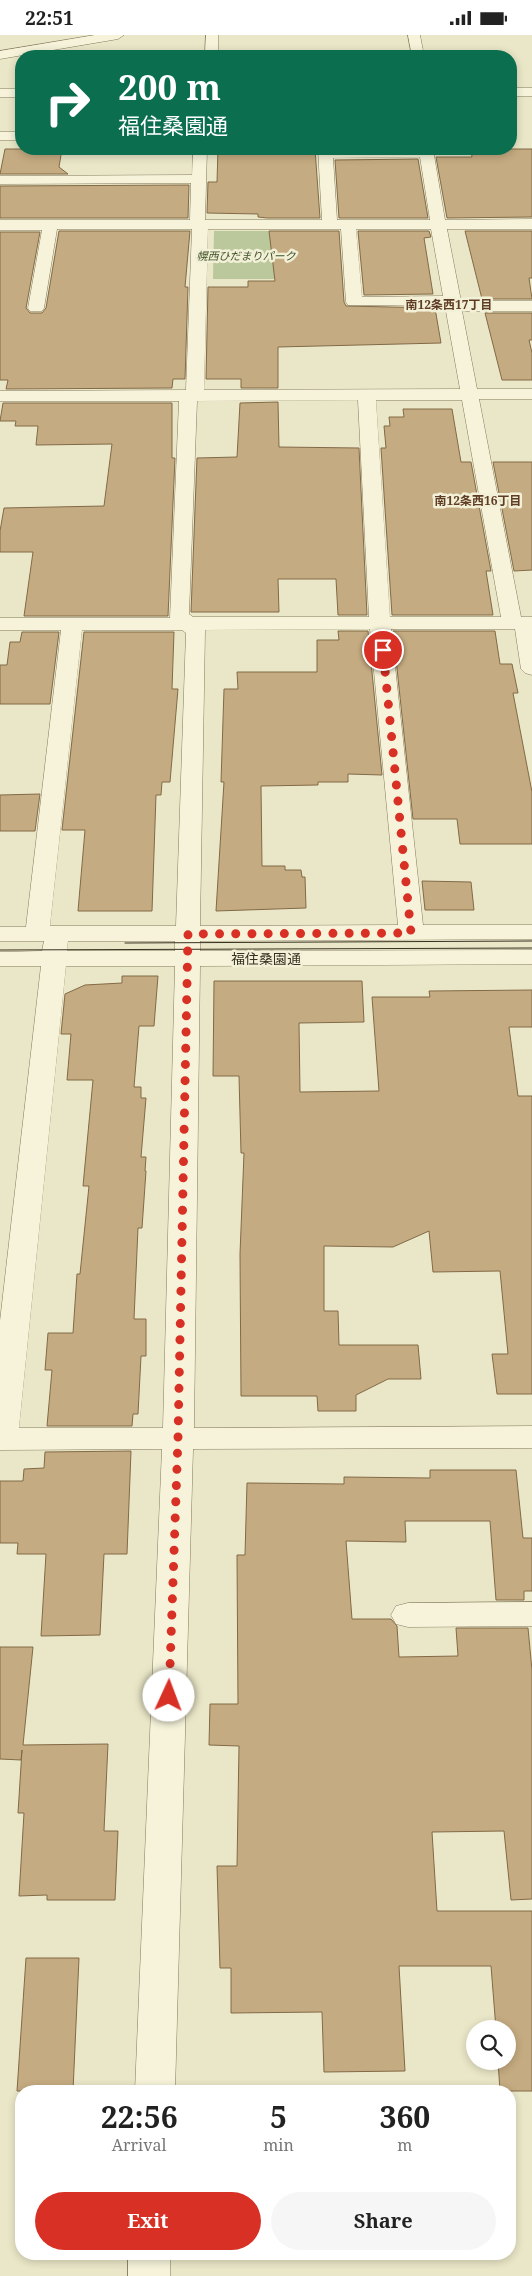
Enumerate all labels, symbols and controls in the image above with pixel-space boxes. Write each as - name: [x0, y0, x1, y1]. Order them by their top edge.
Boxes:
- text: 22:51: [25, 5, 74, 31]
- text: 200 m: [118, 63, 221, 110]
- icon: right: [35, 70, 100, 135]
- text: 福住桑園通: [118, 110, 228, 140]
- park label: 幌西ひだまりパーク: [197, 248, 296, 263]
- district label: 南12条西17丁目: [405, 296, 493, 313]
- district label: 南12条西16丁目: [434, 492, 522, 509]
- pin: [362, 629, 404, 671]
- icon: arrive: [369, 636, 397, 664]
- street label: 福住桑園通: [231, 949, 301, 968]
- position arrow: [142, 1669, 194, 1721]
- map controls: [466, 2020, 516, 2070]
- button: search: [466, 2020, 516, 2070]
- text: 22:56: [101, 2096, 178, 2137]
- text: 5: [270, 2096, 287, 2137]
- text: 360: [379, 2096, 430, 2137]
- text: Arrival: [112, 2134, 166, 2156]
- text: min: [263, 2134, 294, 2156]
- text: m: [397, 2134, 412, 2156]
- button: Exit: [35, 2192, 261, 2250]
- button: Share: [271, 2192, 496, 2250]

